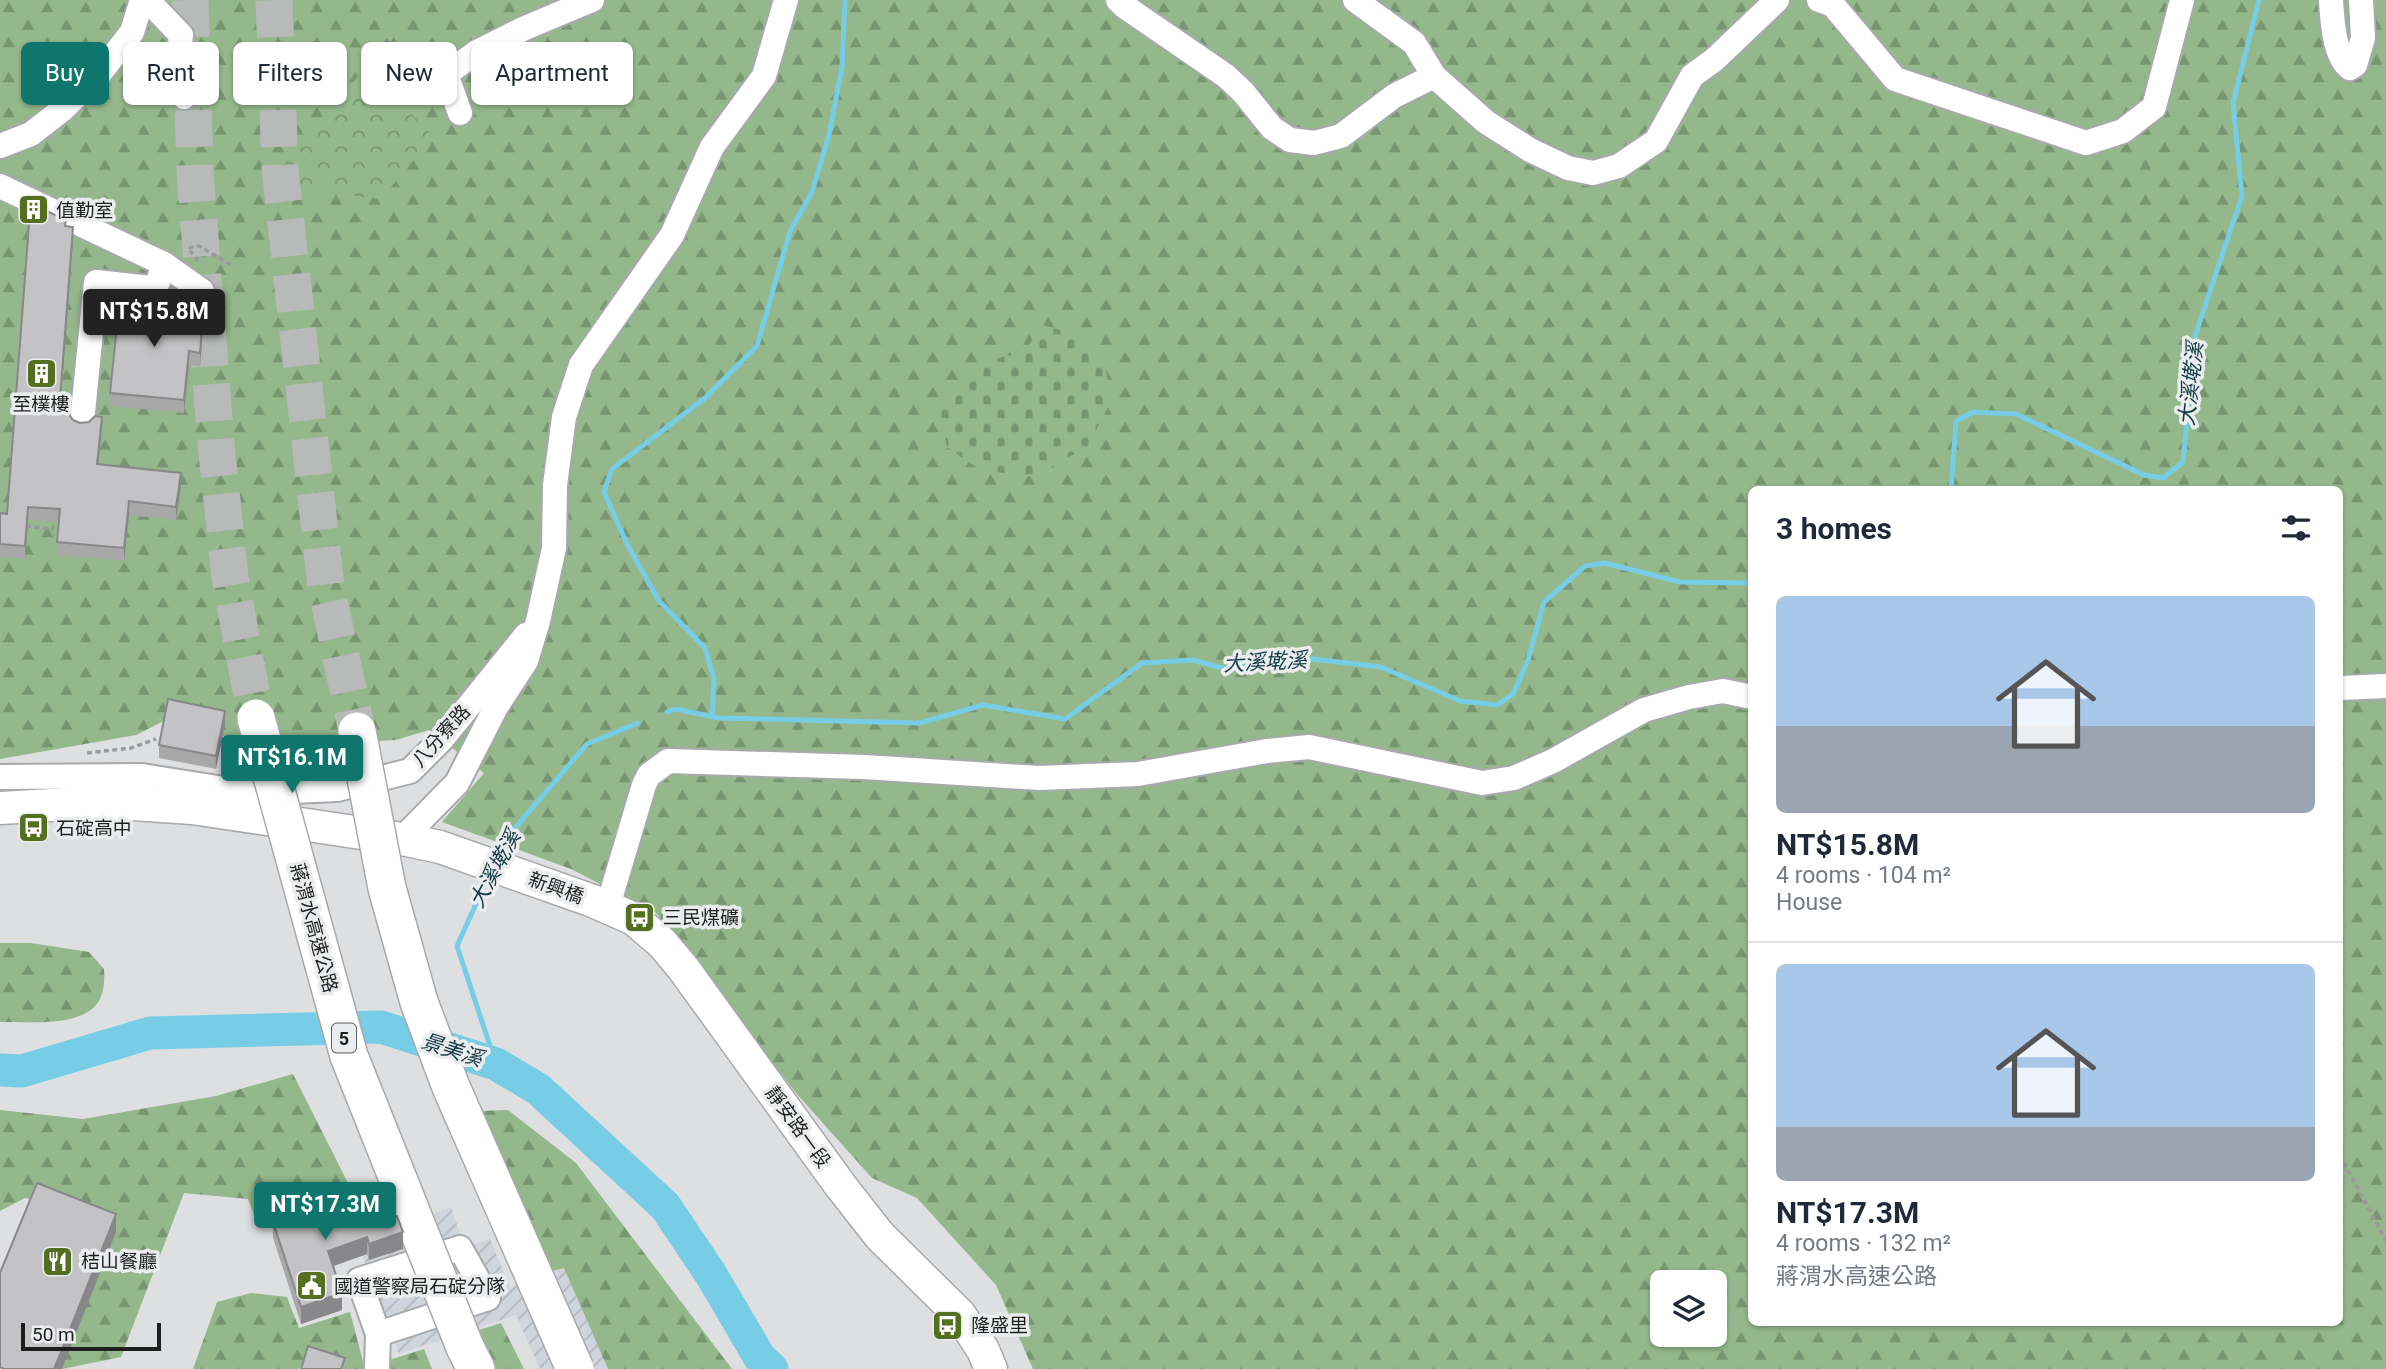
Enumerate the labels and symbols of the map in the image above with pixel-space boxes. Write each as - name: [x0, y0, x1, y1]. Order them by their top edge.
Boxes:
- building icon: 值勤室: [16, 193, 50, 227]
- place label: 值勤室: [56, 199, 113, 222]
- pin: NT$15.8M: [82, 290, 226, 349]
- water label: 大溪墘溪: [2175, 338, 2208, 427]
- building icon: 至樸樓: [24, 356, 58, 390]
- place label: 至樸樓: [12, 393, 70, 416]
- water label: 大溪墘溪: [1222, 648, 1311, 676]
- street label: 八分寮路: [407, 700, 475, 772]
- pin: NT$16.1M: [220, 736, 364, 795]
- bus stop icon: 石碇高中: [16, 811, 50, 845]
- place label: 石碇高中: [56, 817, 132, 840]
- water label: 大溪墘溪: [465, 824, 527, 912]
- street label: 蔣渭水高速公路: [286, 861, 342, 995]
- street label: 新興橋: [525, 867, 587, 909]
- bus stop icon: 三民煤礦: [623, 900, 657, 934]
- place label: 三民煤礦: [663, 906, 739, 929]
- road number: 5: [332, 1023, 356, 1052]
- water label: 景美溪: [418, 1029, 489, 1072]
- street label: 靜安路一段: [761, 1082, 835, 1172]
- pin: NT$17.3M: [253, 1182, 397, 1242]
- restaurant icon: 桔山餐廳: [41, 1244, 75, 1278]
- place label: 桔山餐廳: [81, 1250, 157, 1273]
- public building icon: 國道警察局石碇分隊: [294, 1269, 328, 1303]
- place label: 國道警察局石碇分隊: [334, 1275, 505, 1298]
- bus stop icon: 隆盛里: [931, 1308, 965, 1342]
- place label: 隆盛里: [971, 1314, 1028, 1337]
- scale bar: [21, 1320, 161, 1352]

